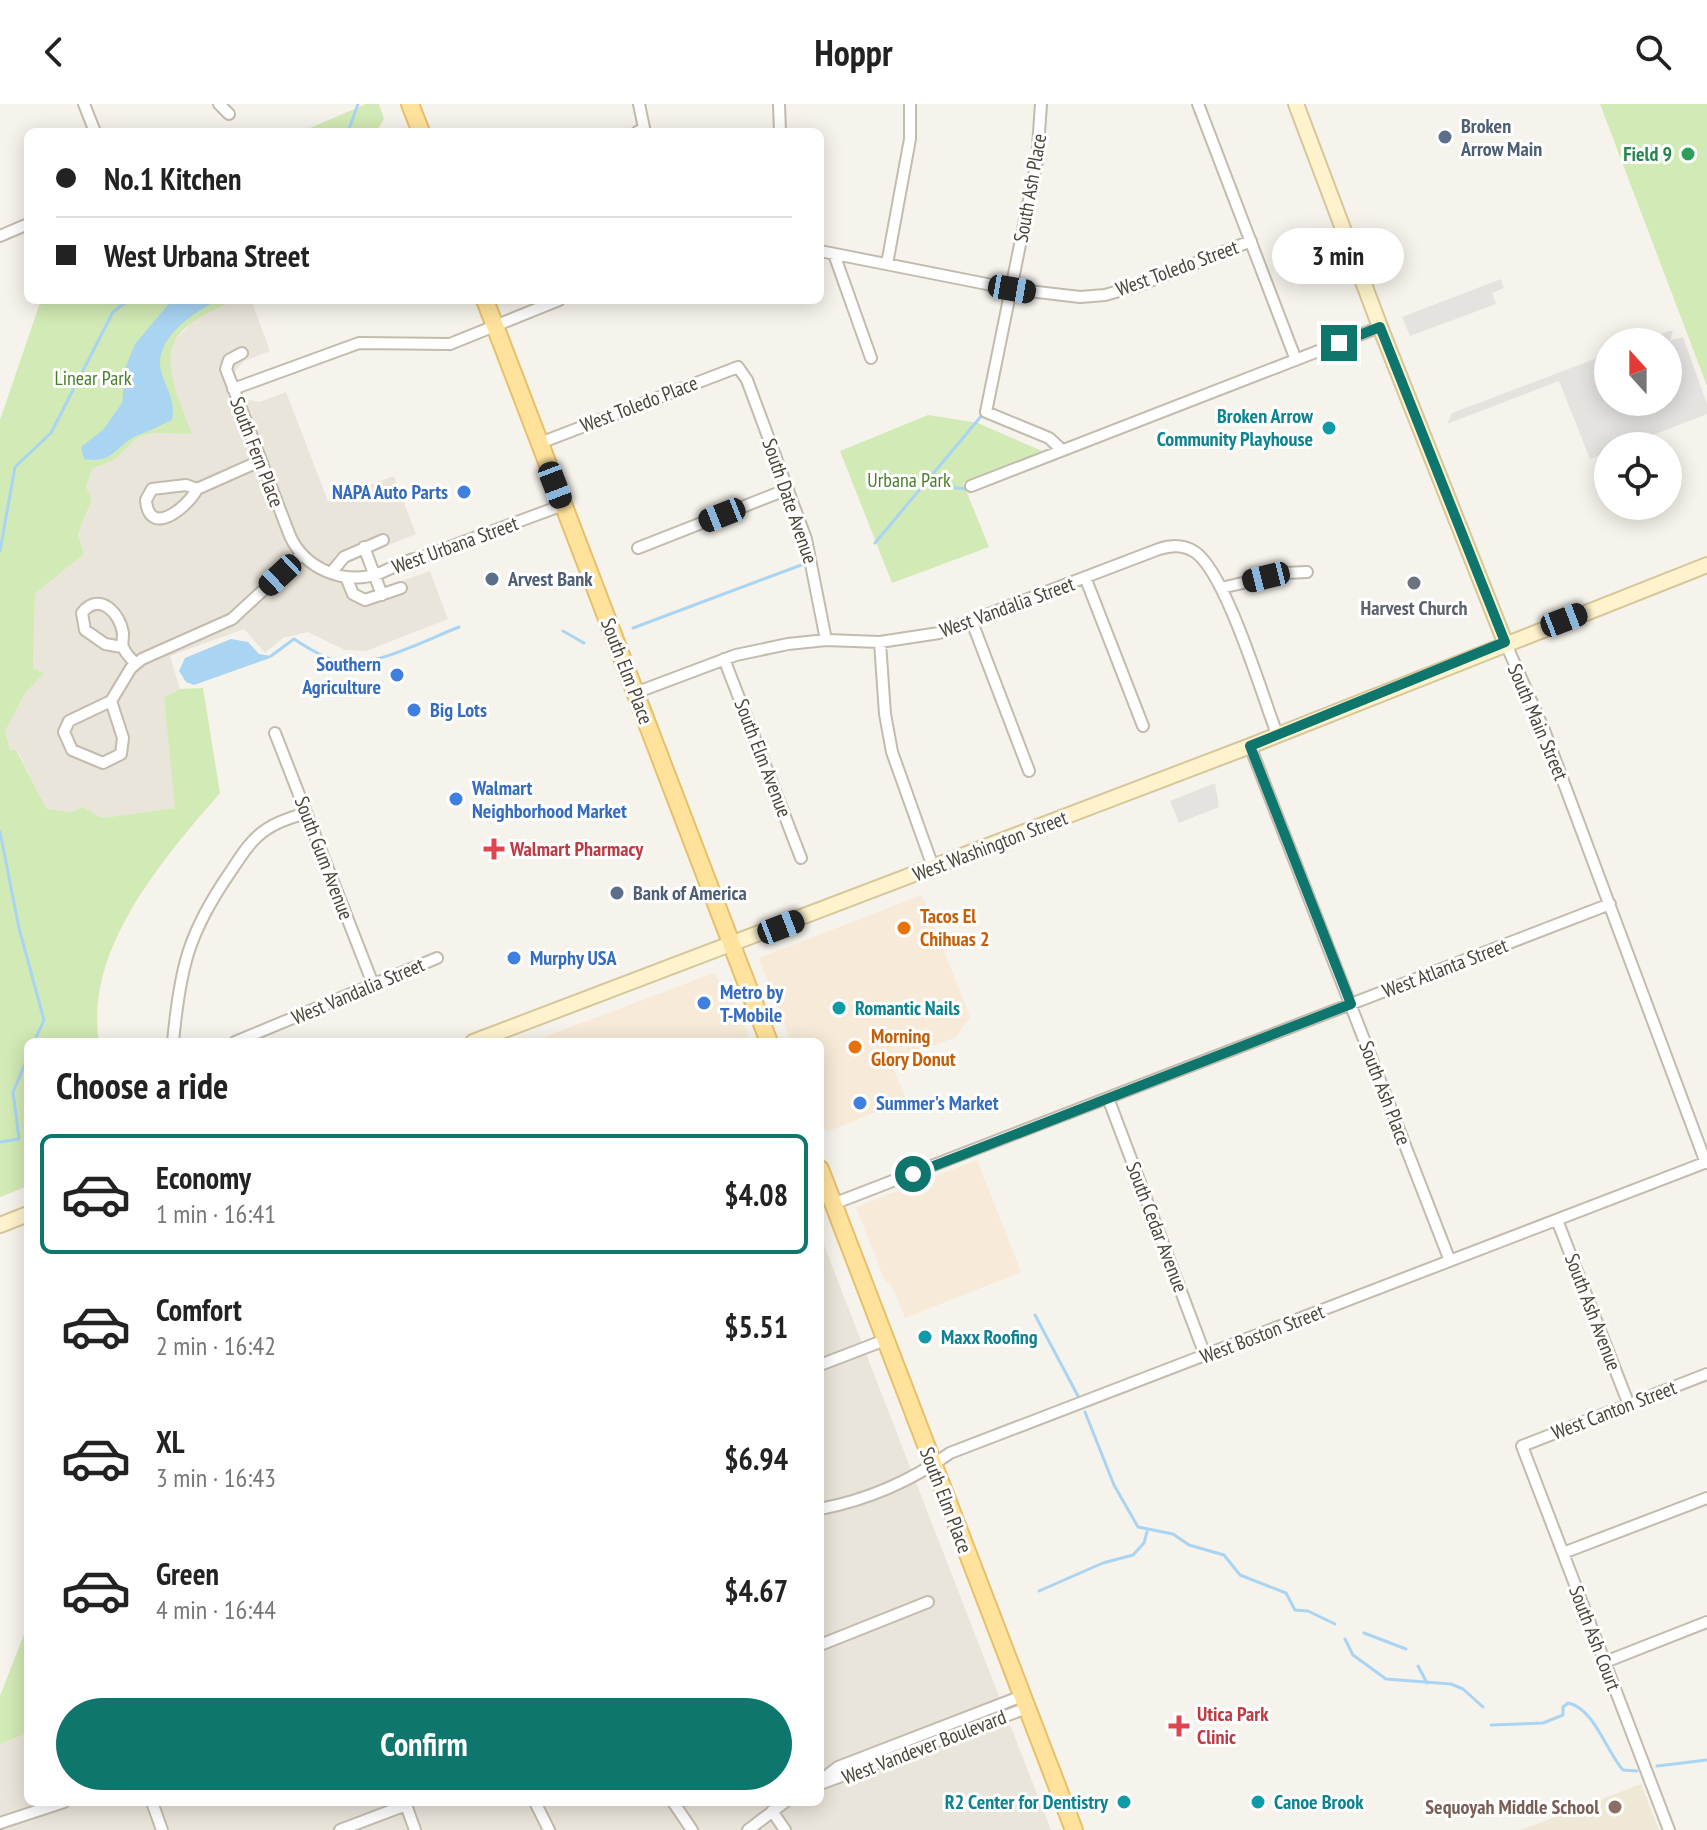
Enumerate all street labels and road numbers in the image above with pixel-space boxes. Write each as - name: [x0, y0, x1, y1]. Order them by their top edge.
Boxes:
- street label: South Ash Place: [1008, 132, 1052, 244]
- street label: West Toledo Street: [1112, 234, 1242, 302]
- street label: West Toledo Place: [577, 370, 701, 438]
- street label: South Fern Place: [224, 393, 290, 511]
- street label: South Date Avenue: [756, 435, 824, 567]
- street label: West Urbana Street: [388, 510, 522, 580]
- street label: West Vandalia Street: [936, 570, 1078, 643]
- street label: South Elm Place: [595, 614, 659, 728]
- street label: South Main Street: [1502, 660, 1574, 785]
- street label: South Elm Avenue: [728, 695, 798, 821]
- street label: South Gum Avenue: [289, 793, 359, 923]
- street label: West Washington Street: [909, 804, 1072, 887]
- street label: West Atlanta Street: [1379, 932, 1512, 1004]
- street label: West Vandalia Street: [288, 951, 429, 1031]
- street label: South Ash Place: [1353, 1037, 1417, 1149]
- street label: South Cedar Avenue: [1120, 1158, 1194, 1296]
- street label: South Ash Avenue: [1559, 1250, 1627, 1374]
- street label: West Boston Street: [1196, 1298, 1328, 1370]
- street label: West Canton Street: [1548, 1374, 1681, 1446]
- street label: South Elm Place: [914, 1443, 978, 1557]
- street label: South Ash Court: [1563, 1582, 1627, 1695]
- street label: West Vandever Boulevard: [838, 1704, 1010, 1790]

